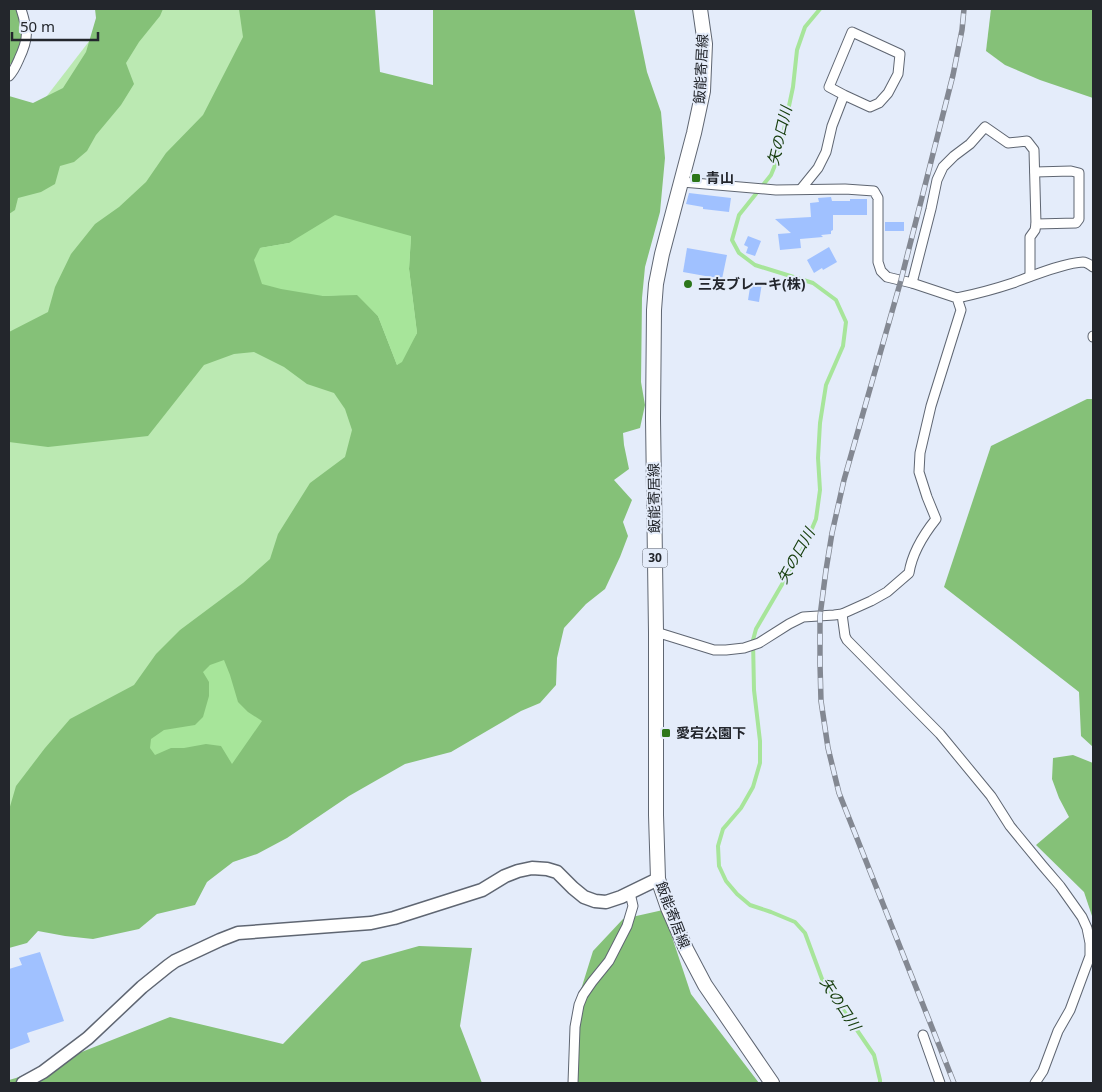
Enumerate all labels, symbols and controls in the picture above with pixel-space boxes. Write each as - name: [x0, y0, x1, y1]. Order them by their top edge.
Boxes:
- scale bar: [12, 10, 99, 42]
- text: 50 m: [20, 16, 55, 36]
- street label: 飯能寄居線: [689, 34, 712, 104]
- water label: 矢の口川: [763, 102, 796, 167]
- place label: 青山: [706, 168, 734, 187]
- marker: 青山: [690, 172, 702, 184]
- place label: 三友ブレーキ(株): [698, 274, 806, 293]
- marker: 三友ブレーキ(株): [682, 278, 694, 290]
- street label: 飯能寄居線: [643, 463, 664, 533]
- water label: 矢の口川: [772, 523, 819, 587]
- road number: 30: [642, 548, 668, 568]
- place label: 愛宕公園下: [676, 723, 746, 742]
- marker: 愛宕公園下: [660, 727, 672, 739]
- street label: 飯能寄居線: [652, 879, 695, 951]
- water label: 矢の口川: [816, 973, 867, 1036]

